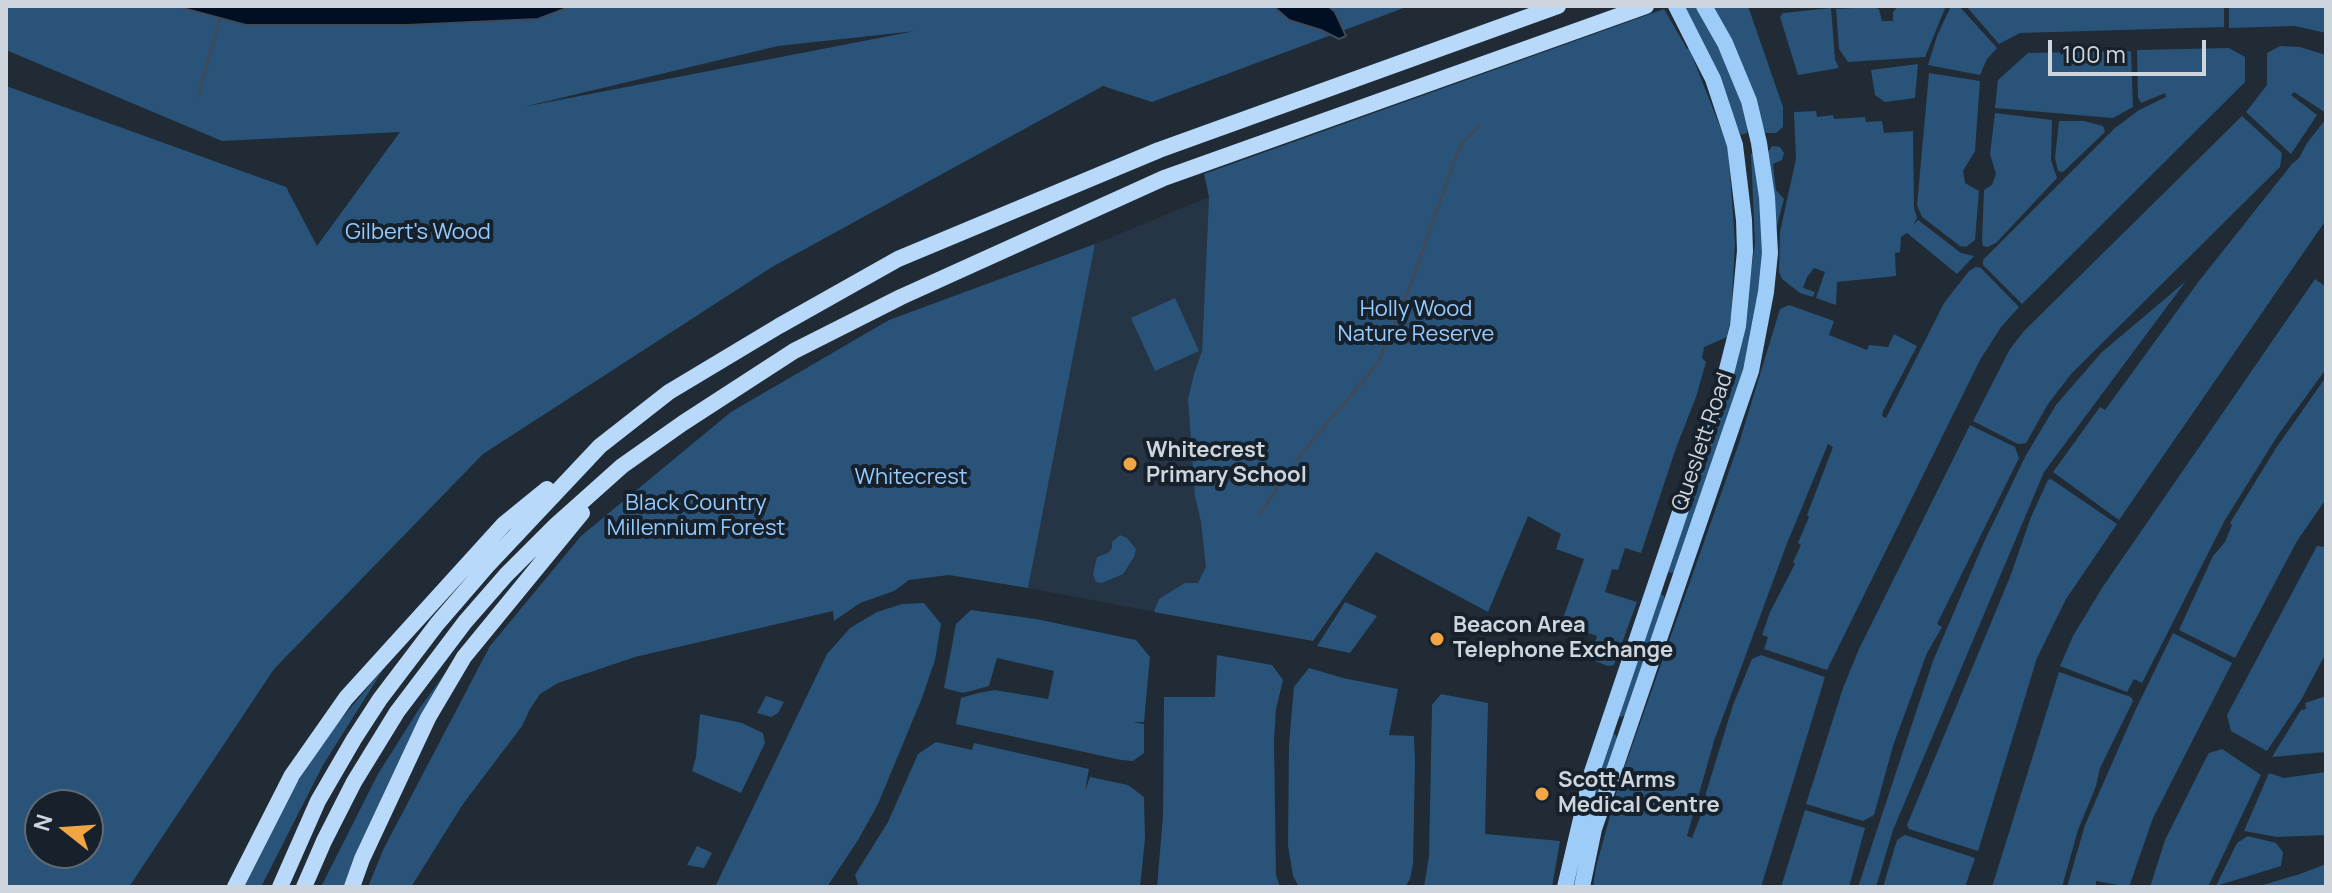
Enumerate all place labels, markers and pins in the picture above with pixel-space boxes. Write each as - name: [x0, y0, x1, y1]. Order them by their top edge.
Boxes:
- place label: Whitecrest Primary School: [1146, 438, 1307, 490]
- marker: Whitecrest Primary School: [1121, 455, 1139, 473]
- place label: Beacon Area Telephone Exchange: [1453, 613, 1673, 664]
- marker: Beacon Area Telephone Exchange: [1428, 630, 1446, 648]
- place label: Scott Arms Medical Centre: [1558, 768, 1720, 820]
- marker: Scott Arms Medical Centre: [1533, 785, 1551, 803]

